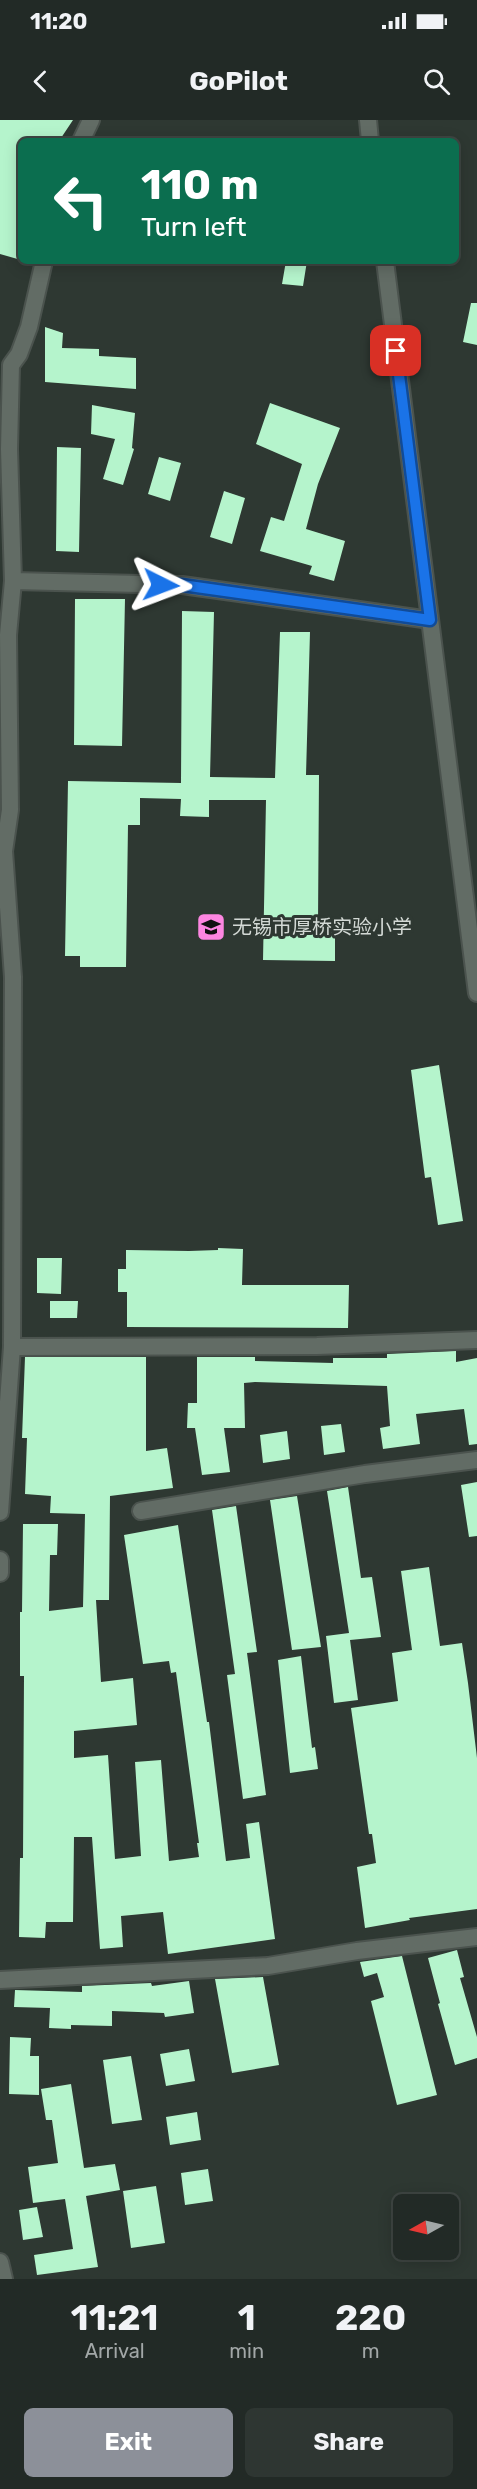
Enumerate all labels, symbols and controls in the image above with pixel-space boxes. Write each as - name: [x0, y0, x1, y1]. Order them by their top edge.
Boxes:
- text: 11:20: [30, 8, 88, 35]
- icon: back: [24, 65, 57, 98]
- text: GoPilot: [189, 65, 288, 97]
- icon: search: [420, 65, 453, 98]
- text: 110 m: [141, 160, 259, 210]
- icon: left: [42, 162, 120, 240]
- text: Turn left: [141, 211, 246, 243]
- pin: [370, 325, 421, 376]
- icon: arrive: [379, 334, 412, 367]
- position arrow: [129, 553, 193, 617]
- school or university icon: 无锡市厚桥实验小学: [195, 911, 227, 943]
- place label: 无锡市厚桥实验小学: [232, 915, 412, 939]
- north arrow: [393, 2194, 459, 2260]
- map controls: [393, 2194, 459, 2260]
- text: 11:21: [71, 2296, 158, 2339]
- text: 1: [238, 2296, 256, 2339]
- text: 220: [335, 2296, 406, 2339]
- text: Arrival: [85, 2339, 145, 2363]
- text: min: [229, 2339, 264, 2363]
- text: m: [362, 2339, 379, 2363]
- button: Exit: [24, 2408, 233, 2477]
- button: Share: [245, 2408, 453, 2477]

